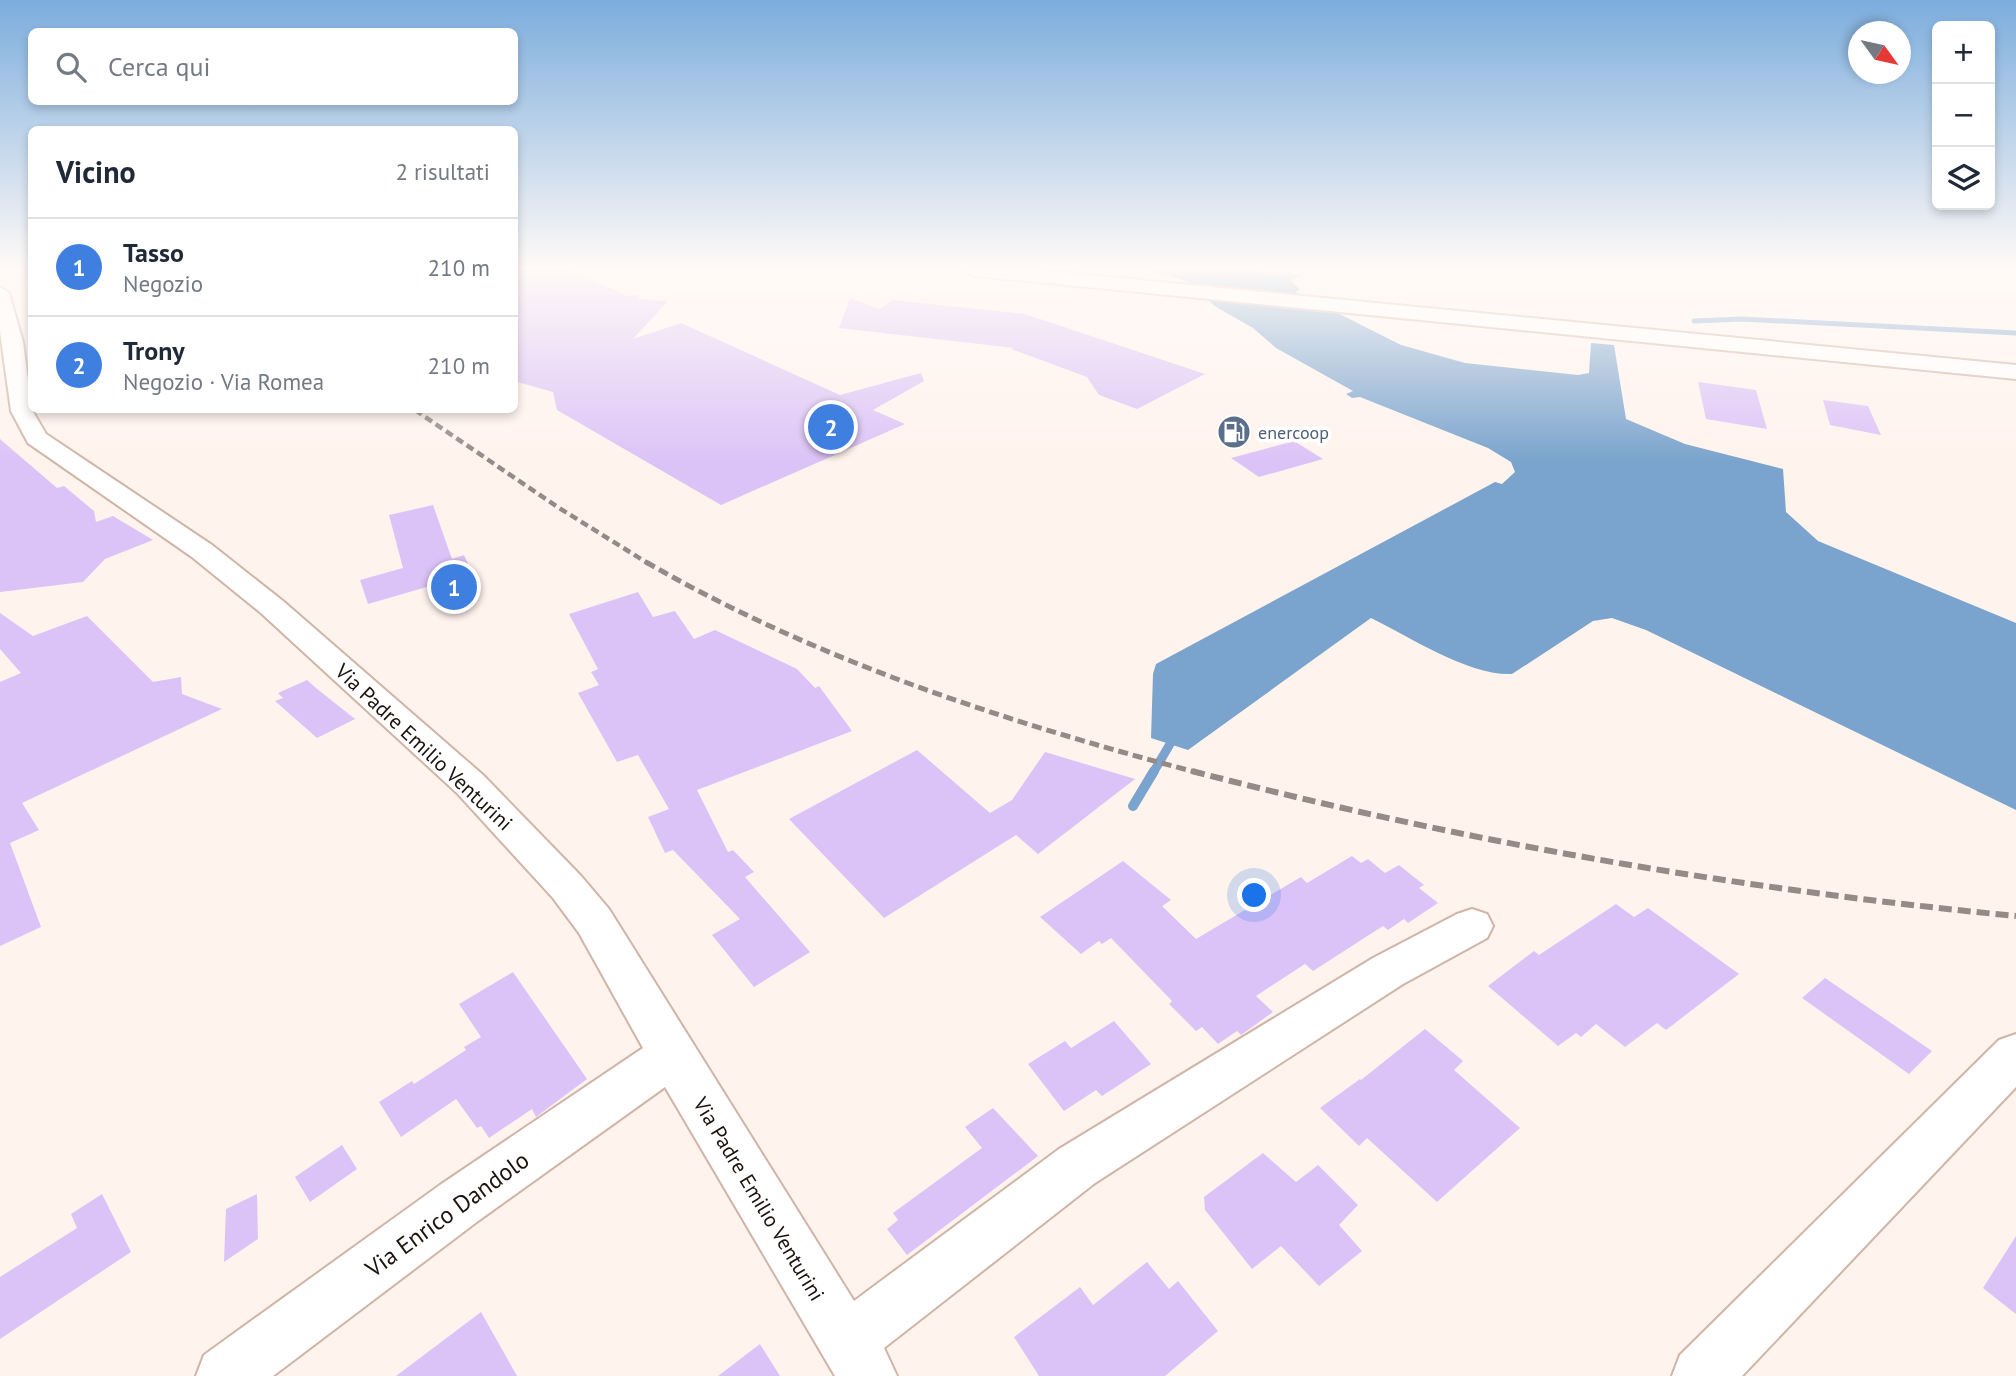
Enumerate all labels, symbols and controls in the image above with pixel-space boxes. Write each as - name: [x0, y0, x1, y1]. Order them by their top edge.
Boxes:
- north arrow: [1848, 21, 1911, 84]
- map controls: [1932, 21, 1995, 210]
- button: +: [1932, 21, 1995, 84]
- search box: [28, 28, 518, 105]
- icon: search: [52, 48, 90, 86]
- text: Cerca qui: [108, 50, 211, 83]
- button: −: [1932, 84, 1995, 147]
- button: layers: [1932, 147, 1995, 210]
- text: Vicino: [56, 152, 136, 191]
- text: 2 risultati: [395, 157, 490, 186]
- text: Tasso: [123, 236, 184, 269]
- text: 1: [72, 253, 86, 282]
- text: 210 m: [428, 253, 490, 282]
- text: Negozio: [123, 269, 203, 298]
- text: Trony: [123, 334, 185, 367]
- text: 2: [72, 351, 86, 380]
- text: 210 m: [428, 351, 490, 380]
- text: Negozio · Via Romea: [123, 367, 324, 396]
- pin: 2: [808, 401, 854, 453]
- fuel station icon: enercoop: [1215, 413, 1253, 451]
- place label: enercoop: [1258, 421, 1329, 444]
- pin: 1: [431, 561, 477, 613]
- street label: Via Padre Emilio Venturini: [329, 657, 518, 836]
- your location: [1237, 878, 1271, 912]
- street label: Via Padre Emilio Venturini: [687, 1091, 831, 1306]
- street label: Via Enrico Dandolo: [358, 1144, 535, 1284]

